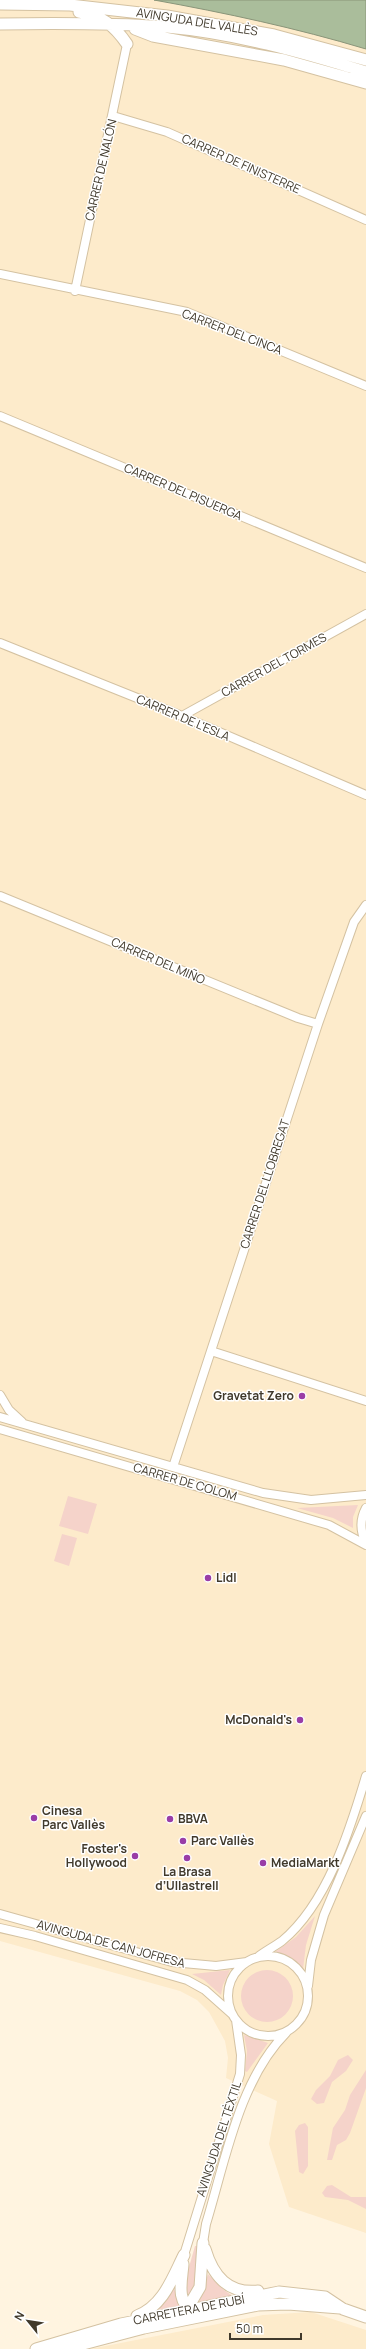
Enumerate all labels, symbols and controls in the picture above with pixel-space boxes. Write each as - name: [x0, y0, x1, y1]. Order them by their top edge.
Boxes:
- street label: AVINGUDA DEL VALLÈS: [135, 4, 259, 40]
- street label: CARRER DE NALÓN: [81, 117, 120, 222]
- street label: CARRER DE FINISTERRE: [179, 130, 303, 197]
- street label: CARRER DEL CINCA: [180, 305, 285, 359]
- street label: CARRER DEL PISUERGA: [122, 459, 245, 524]
- street label: CARRER DEL TORMES: [218, 628, 330, 701]
- street label: CARRER DE L'ESLA: [134, 690, 233, 745]
- street label: CARRER DEL MIÑO: [109, 933, 208, 988]
- street label: CARRER DEL LLOBREGAT: [236, 1116, 294, 1251]
- place label: Gravetat Zero: [213, 1387, 294, 1404]
- marker: Gravetat Zero: [297, 1391, 307, 1401]
- street label: CARRER DE COLOM: [131, 1459, 239, 1504]
- place label: Lidl: [216, 1569, 237, 1586]
- marker: Lidl: [203, 1573, 213, 1583]
- place label: McDonald's: [225, 1711, 292, 1728]
- marker: McDonald's: [295, 1715, 305, 1725]
- place label: Cinesa Parc Vallès: [42, 1802, 105, 1833]
- place label: BBVA: [178, 1810, 208, 1827]
- marker: Cinesa Parc Vallès: [29, 1813, 39, 1823]
- marker: BBVA: [165, 1814, 175, 1824]
- place label: Parc Vallès: [191, 1832, 254, 1849]
- marker: Parc Vallès: [178, 1836, 188, 1846]
- place label: Foster's Hollywood: [66, 1840, 127, 1871]
- marker: Foster's Hollywood: [130, 1851, 140, 1861]
- marker: La Brasa d’Ullastrell: [182, 1853, 192, 1863]
- place label: MediaMarkt: [271, 1854, 340, 1871]
- marker: MediaMarkt: [258, 1858, 268, 1868]
- place label: La Brasa d’Ullastrell: [155, 1863, 219, 1894]
- street label: AVINGUDA DE CAN JOFRESA: [35, 1916, 188, 1972]
- street label: AVINGUDA DEL TÈXTIL: [192, 2079, 245, 2199]
- street label: CARRETERA DE RUBÍ: [132, 2290, 246, 2329]
- north arrow: [8, 2301, 48, 2341]
- text: N: [10, 2308, 27, 2323]
- scale bar: [230, 2315, 301, 2341]
- text: 50 m: [236, 2320, 263, 2337]

